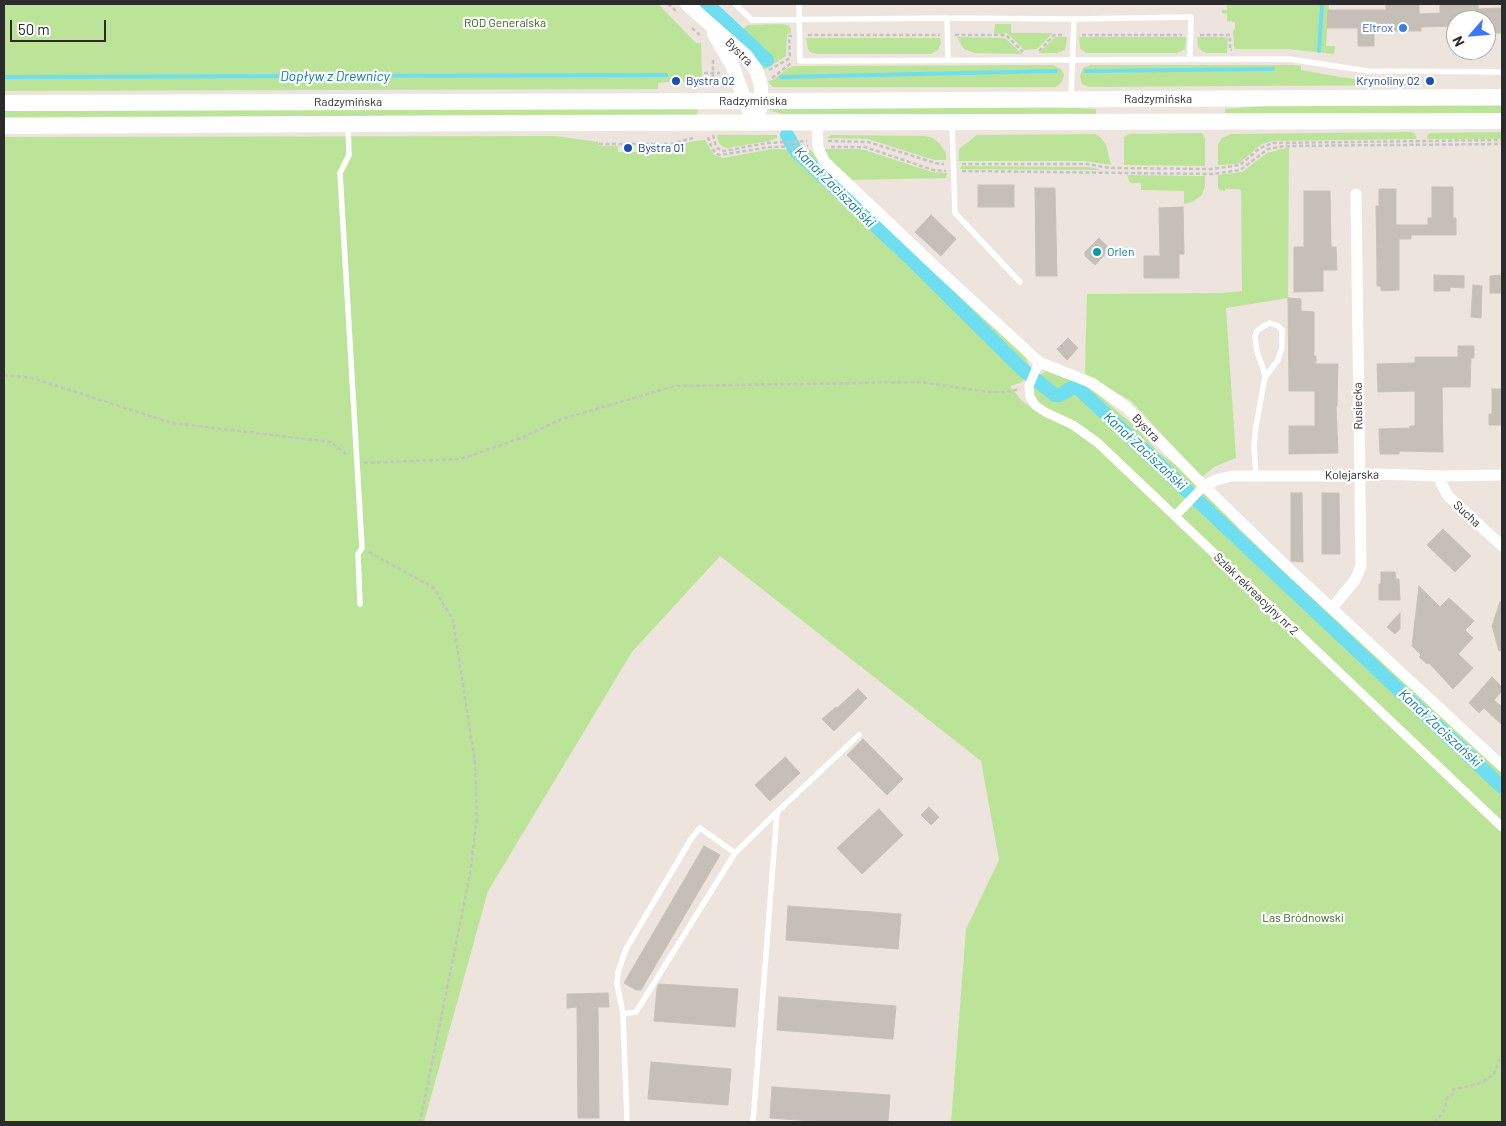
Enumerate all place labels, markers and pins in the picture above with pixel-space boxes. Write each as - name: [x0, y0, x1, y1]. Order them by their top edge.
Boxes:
- place label: Eltrox: [1362, 21, 1393, 35]
- marker: Eltrox: [1397, 22, 1409, 34]
- place label: Bystra 02: [686, 74, 735, 88]
- place label: Krynoliny 02: [1356, 74, 1420, 88]
- marker: Bystra 02: [670, 75, 682, 87]
- marker: Krynoliny 02: [1424, 75, 1436, 87]
- place label: Bystra 01: [638, 141, 684, 155]
- marker: Bystra 01: [622, 142, 634, 154]
- place label: Orlen: [1107, 245, 1134, 259]
- marker: Orlen: [1091, 246, 1103, 258]

